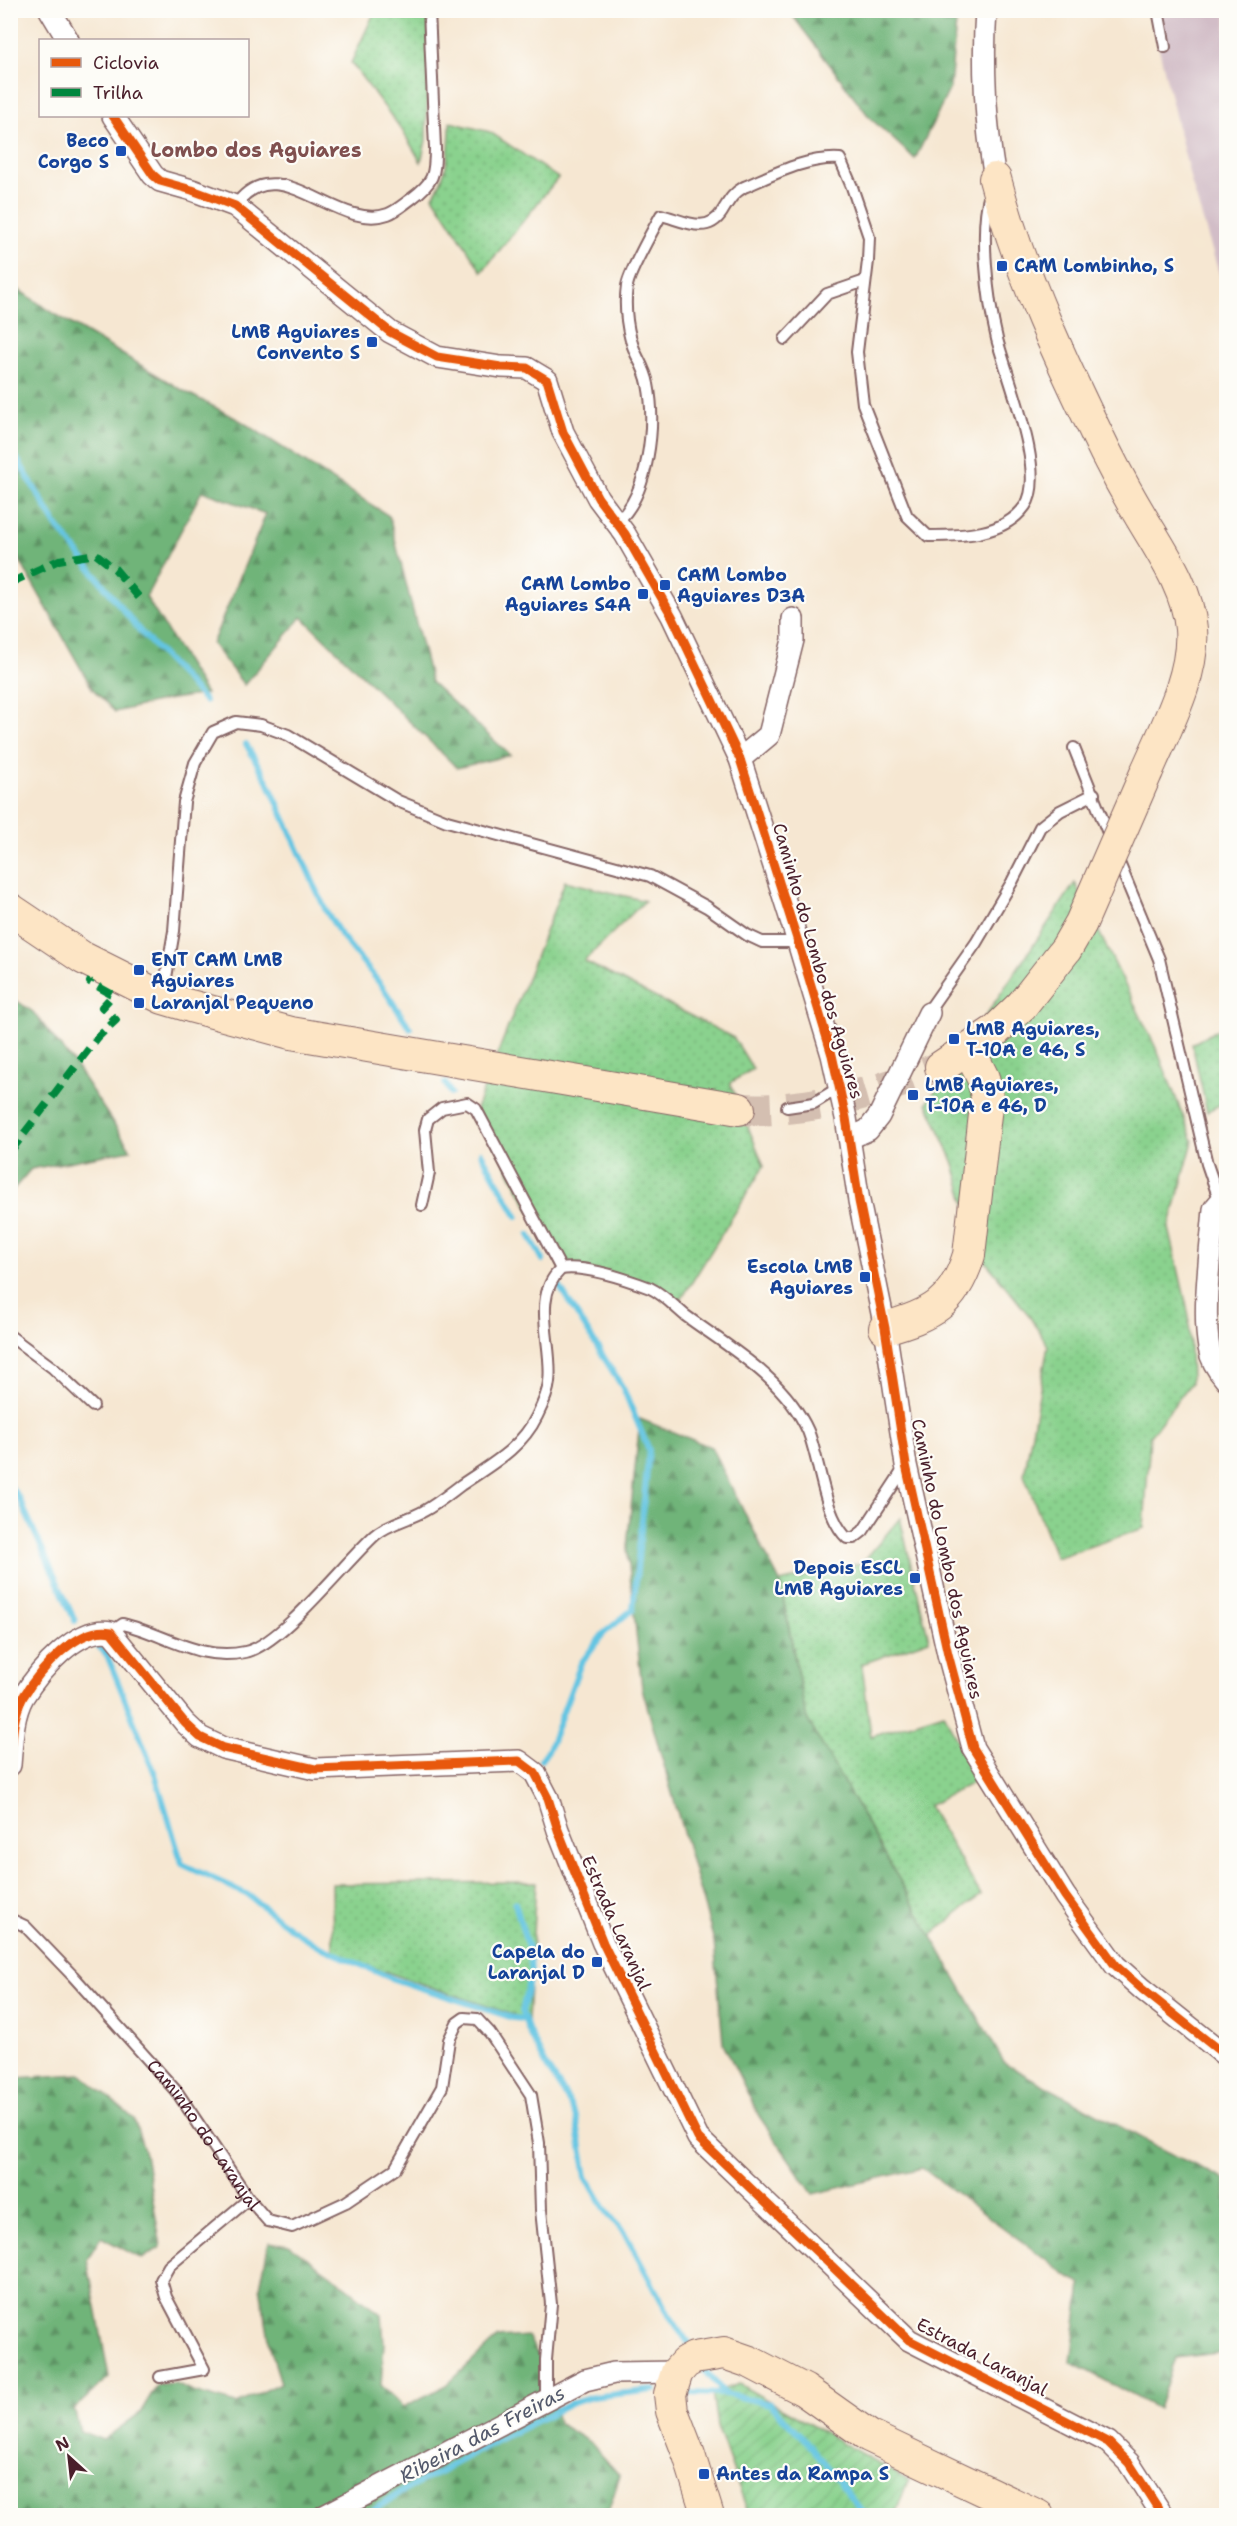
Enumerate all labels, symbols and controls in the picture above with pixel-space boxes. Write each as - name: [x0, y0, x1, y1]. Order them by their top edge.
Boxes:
- legend: [39, 39, 249, 117]
- text: Ciclovia: [93, 51, 159, 75]
- text: Trilha: [93, 81, 143, 105]
- place label: Beco Corgo S: [38, 129, 109, 174]
- district label: Lombo dos Aguiares: [151, 137, 361, 163]
- marker: Beco Corgo S: [114, 144, 128, 158]
- place label: CAM Lombinho, S: [1014, 254, 1174, 278]
- marker: CAM Lombinho, S: [995, 259, 1009, 273]
- place label: LMB Aguiares Convento S: [231, 320, 360, 365]
- marker: LMB Aguiares Convento S: [365, 335, 379, 349]
- place label: CAM Lombo Aguiares D3A: [677, 563, 805, 608]
- place label: CAM Lombo Aguiares S4A: [505, 572, 631, 617]
- marker: CAM Lombo Aguiares D3A: [658, 578, 672, 592]
- marker: CAM Lombo Aguiares S4A: [636, 587, 650, 601]
- street label: Caminho do Lombo dos Aguiares: [767, 820, 869, 1102]
- place label: ENT CAM LMB Aguiares: [151, 948, 283, 993]
- marker: ENT CAM LMB Aguiares: [132, 963, 146, 977]
- place label: Laranjal Pequeno: [151, 991, 314, 1015]
- marker: Laranjal Pequeno: [132, 996, 146, 1010]
- place label: LMB Aguiares, T-10A e 46, S: [966, 1017, 1100, 1062]
- marker: LMB Aguiares, T-10A e 46, S: [947, 1032, 961, 1046]
- place label: LMB Aguiares, T-10A e 46, D: [925, 1073, 1059, 1118]
- marker: LMB Aguiares, T-10A e 46, D: [906, 1088, 920, 1102]
- place label: Escola LMB Aguiares: [747, 1255, 853, 1300]
- marker: Escola LMB Aguiares: [858, 1270, 872, 1284]
- street label: Caminho do Lombo dos Aguiares: [906, 1417, 988, 1701]
- place label: Depois ESCL LMB Aguiares: [774, 1556, 903, 1601]
- marker: Depois ESCL LMB Aguiares: [908, 1571, 922, 1585]
- street label: Estrada Laranjal: [575, 1852, 657, 1995]
- place label: Capela do Laranjal D: [488, 1940, 585, 1985]
- marker: Capela do Laranjal D: [590, 1955, 604, 1969]
- street label: Caminho do Laranjal: [141, 2054, 266, 2216]
- street label: Estrada Laranjal: [912, 2312, 1052, 2402]
- water label: Ribeira das Freiras: [395, 2379, 569, 2489]
- north arrow: [39, 2427, 99, 2487]
- text: N: [52, 2432, 73, 2456]
- place label: Antes da Rampa S: [716, 2462, 889, 2486]
- marker: Antes da Rampa S: [697, 2467, 711, 2481]

